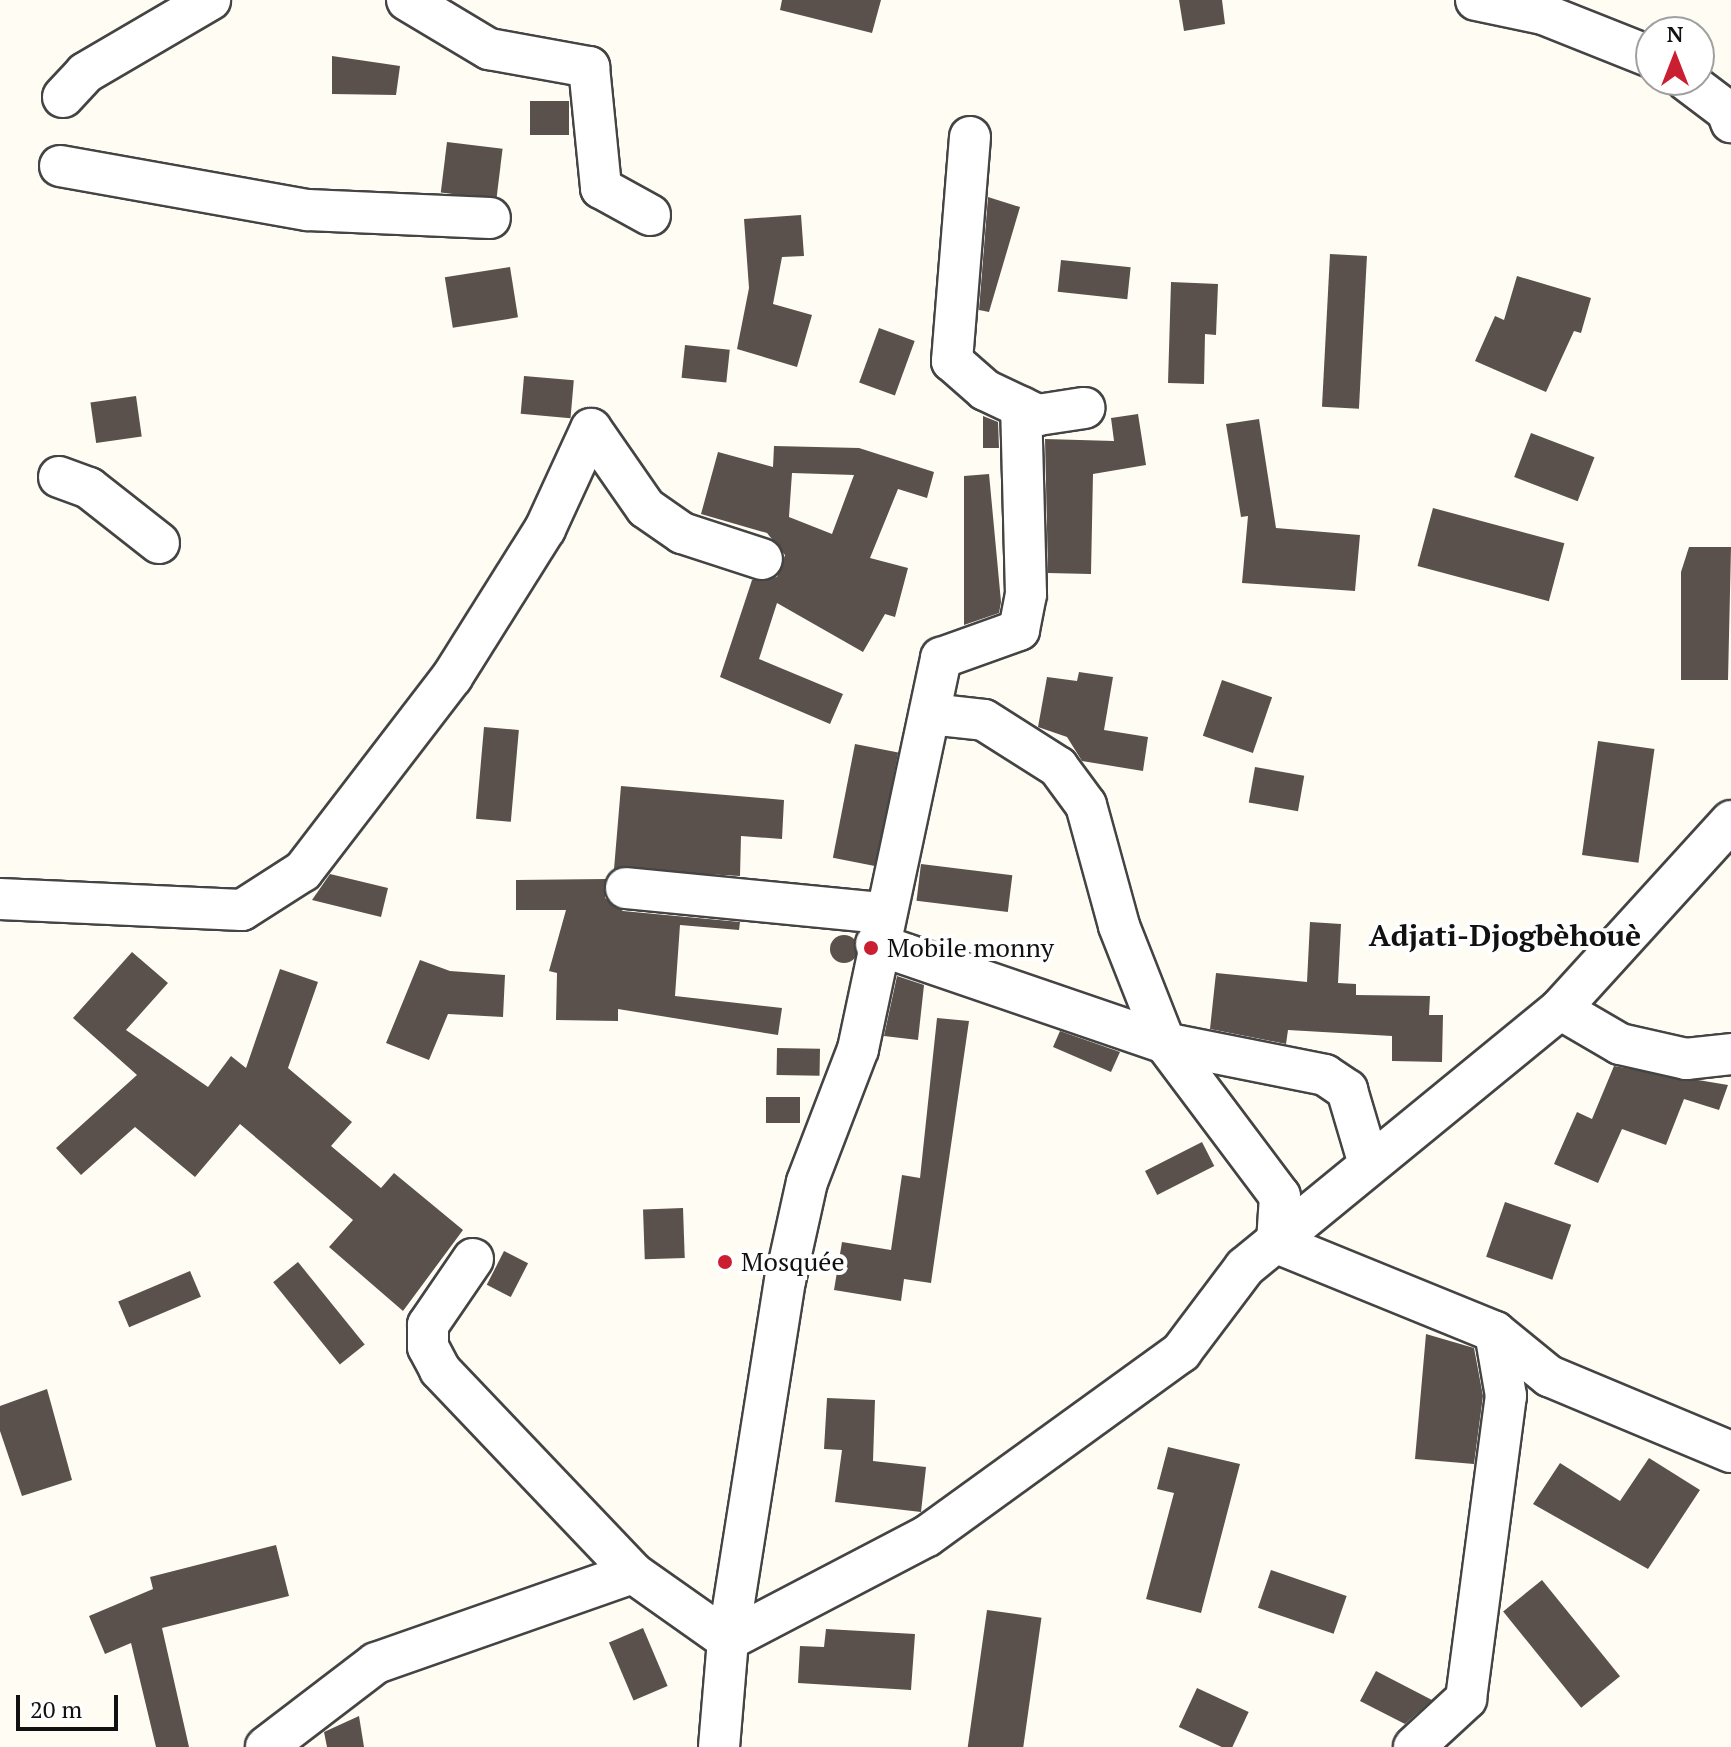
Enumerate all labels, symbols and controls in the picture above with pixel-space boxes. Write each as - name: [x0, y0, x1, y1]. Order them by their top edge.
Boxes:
- north arrow: [1635, 16, 1715, 96]
- text: N: [1667, 19, 1683, 48]
- district label: Adjati-Djogbèhouè: [1369, 917, 1641, 953]
- place label: Mobile monny: [887, 932, 1054, 964]
- marker: Mobile monny: [862, 939, 880, 957]
- place label: Mosquée: [741, 1246, 845, 1278]
- marker: Mosquée: [716, 1253, 734, 1271]
- scale bar: [20, 1679, 122, 1729]
- text: 20 m: [30, 1693, 82, 1725]

